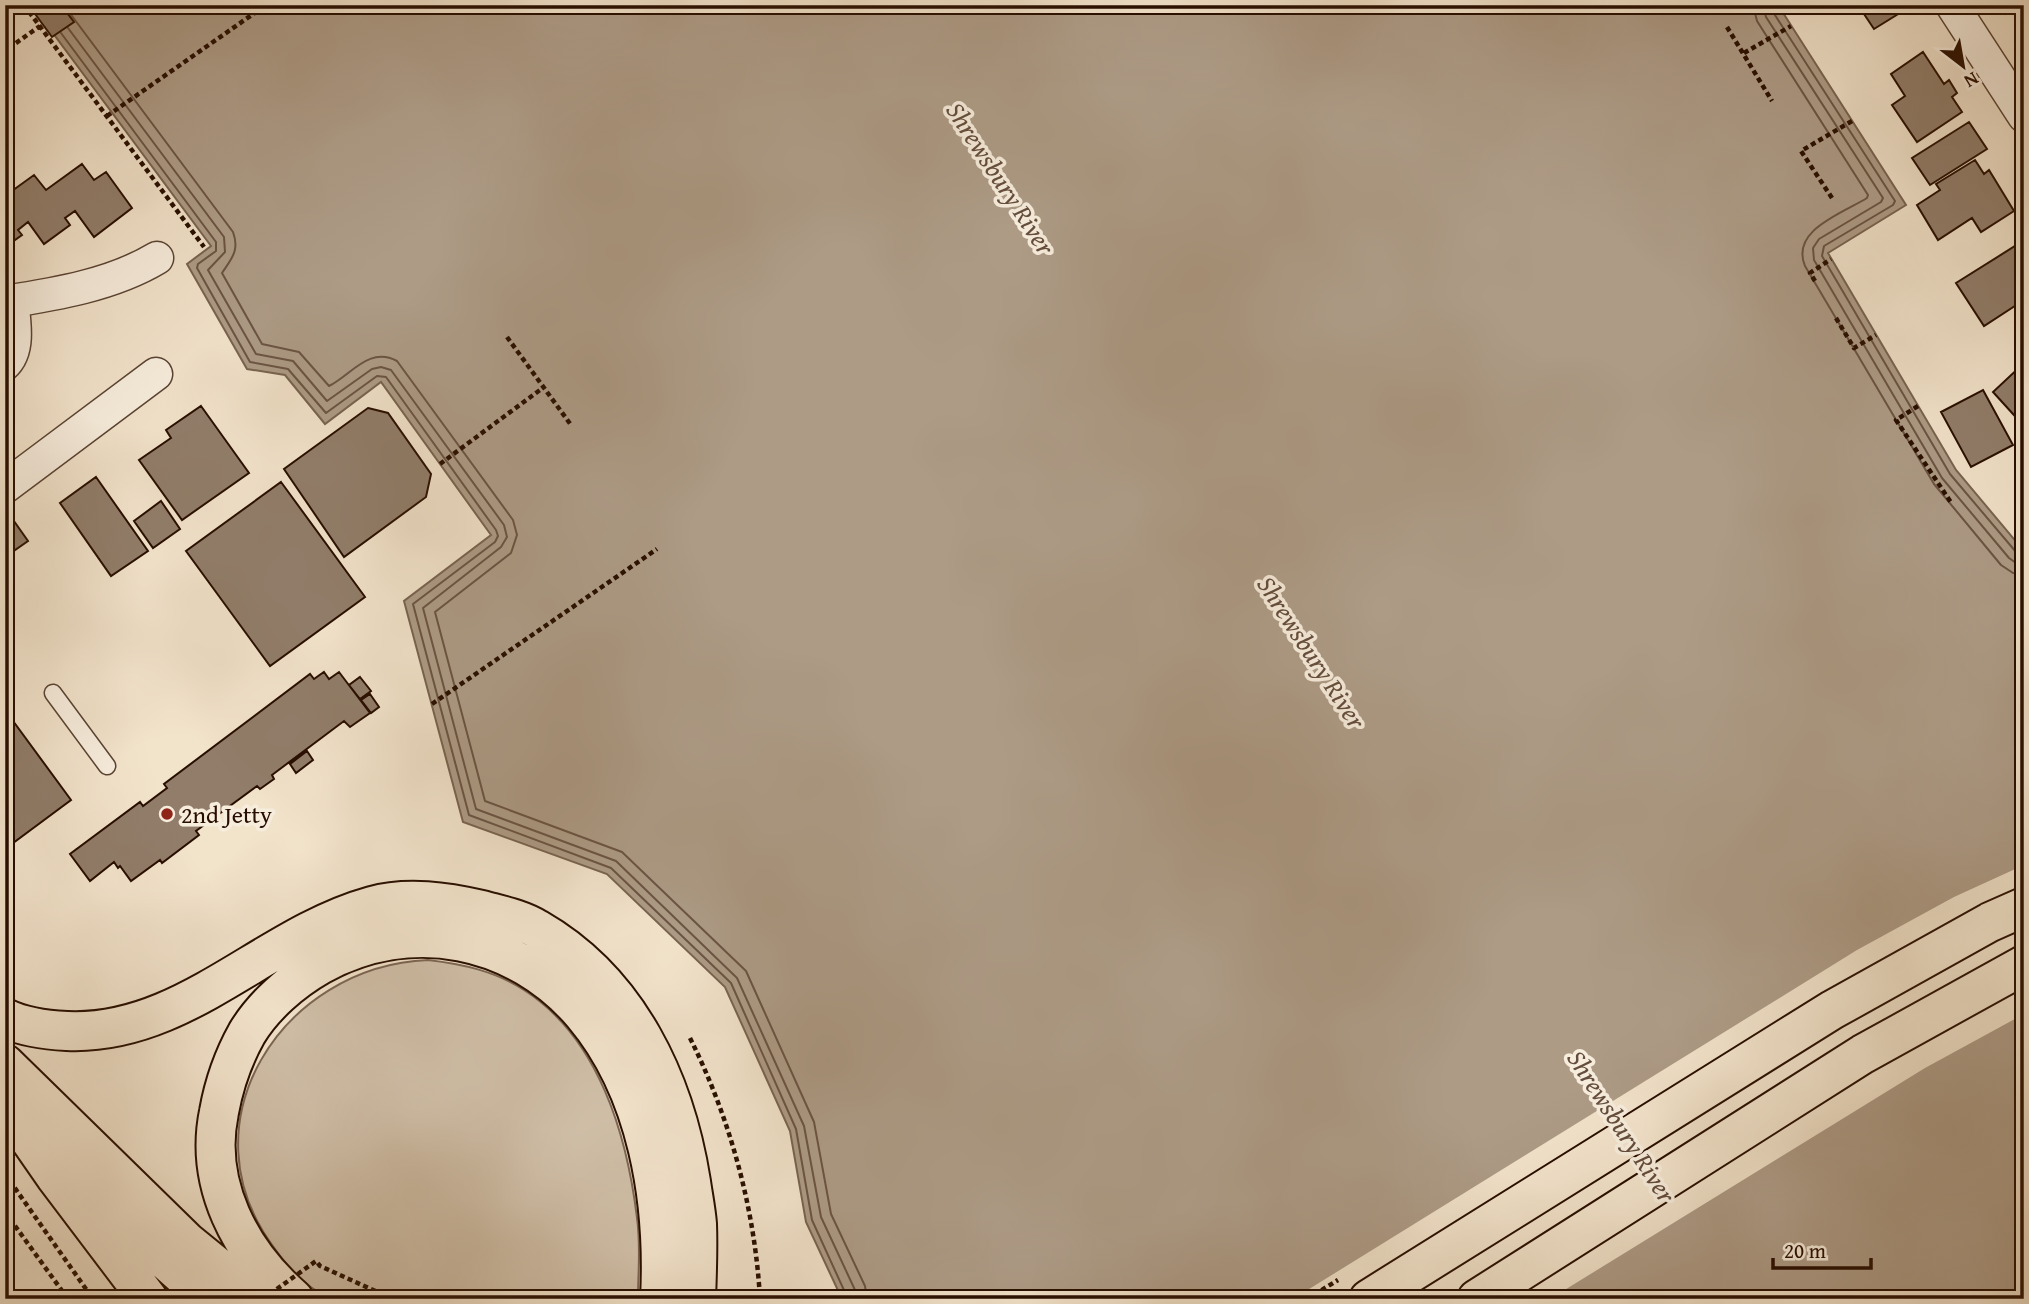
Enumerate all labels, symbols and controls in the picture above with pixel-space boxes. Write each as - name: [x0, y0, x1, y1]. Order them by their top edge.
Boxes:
- north arrow: [1927, 32, 1997, 102]
- text: N: [1959, 65, 1984, 96]
- water label: Shrewsbury River: [937, 94, 1066, 263]
- water label: Shrewsbury River: [1248, 568, 1377, 737]
- place label: 2nd Jetty: [181, 797, 272, 832]
- marker: 2nd Jetty: [159, 806, 175, 822]
- water label: Shrewsbury River: [1558, 1042, 1687, 1211]
- scale bar: [1773, 1227, 1871, 1271]
- text: 20 m: [1784, 1235, 1826, 1266]

